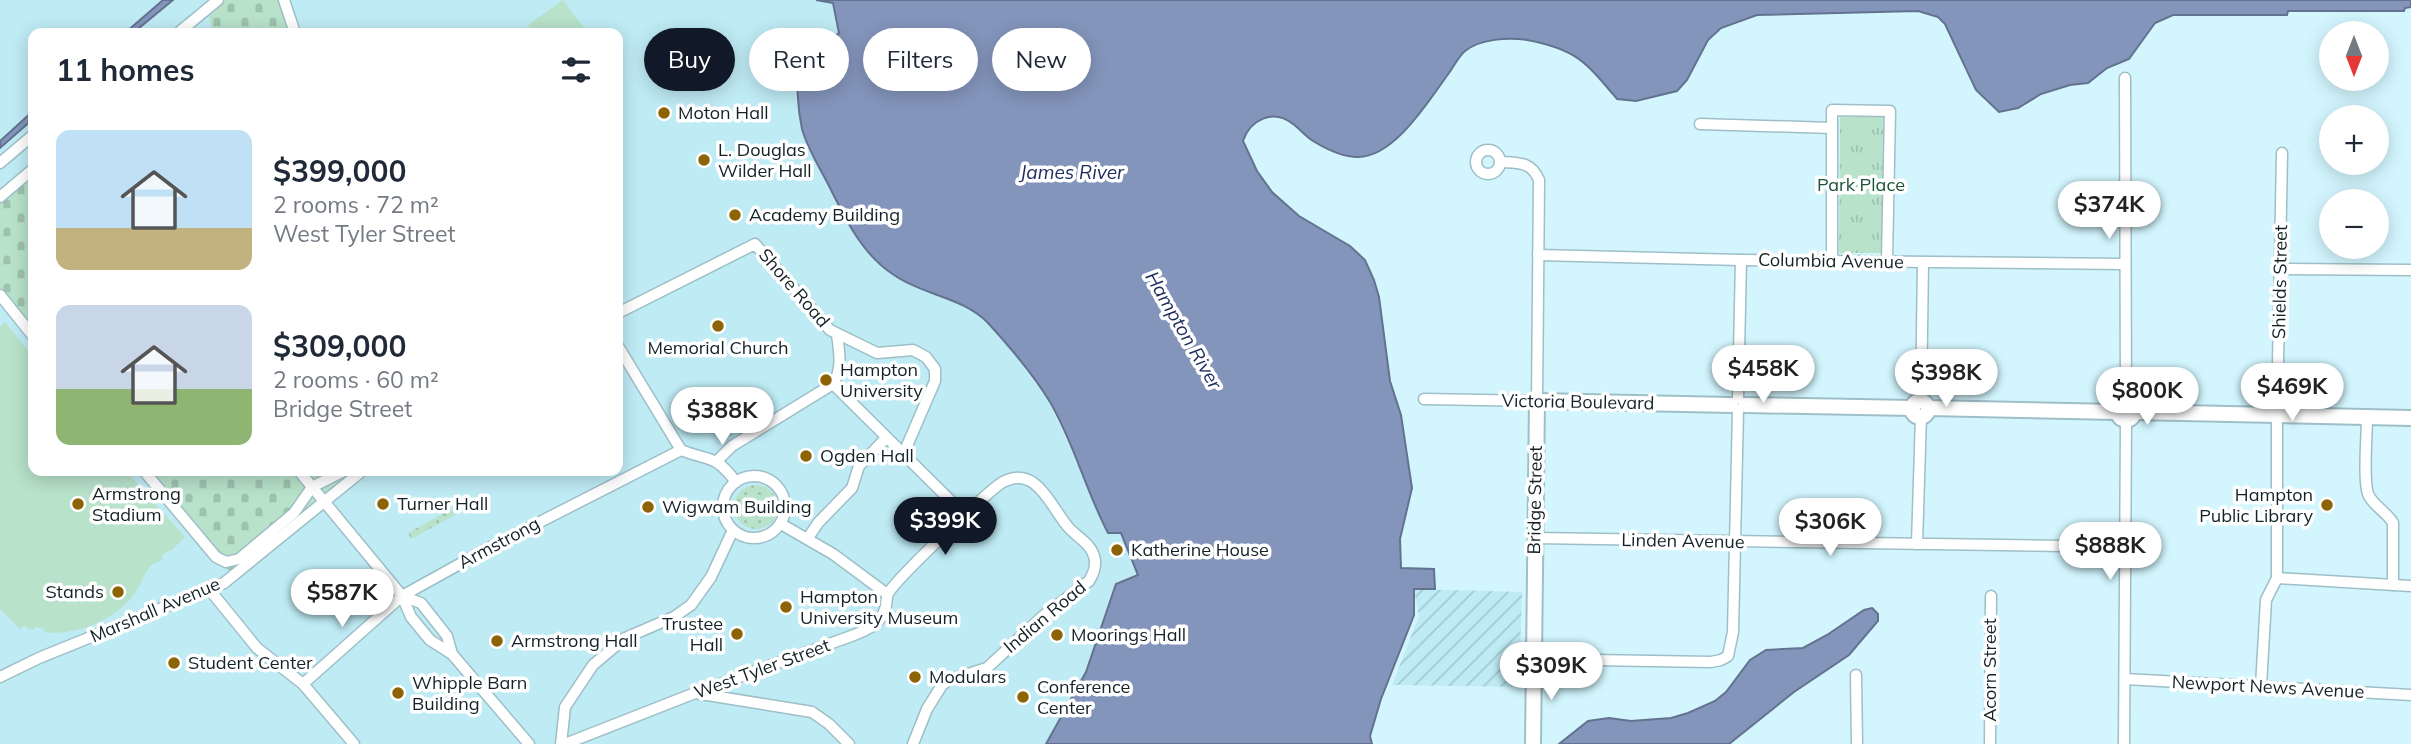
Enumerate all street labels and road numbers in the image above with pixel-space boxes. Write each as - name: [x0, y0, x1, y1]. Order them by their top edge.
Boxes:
- street label: Shields Street: [2267, 225, 2292, 339]
- street label: Shore Road: [754, 243, 835, 332]
- street label: Columbia Avenue: [1758, 248, 1904, 273]
- street label: Victoria Boulevard: [1501, 389, 1655, 414]
- street label: Bridge Street: [1522, 445, 1547, 555]
- street label: Armstrong: [454, 512, 543, 574]
- street label: Linden Avenue: [1621, 528, 1745, 553]
- street label: Marshall Avenue: [86, 572, 223, 647]
- street label: Indian Road: [999, 576, 1091, 658]
- street label: Acorn Street: [1978, 618, 2001, 722]
- street label: West Tyler Street: [691, 633, 833, 704]
- street label: Newport News Avenue: [2171, 670, 2365, 703]

